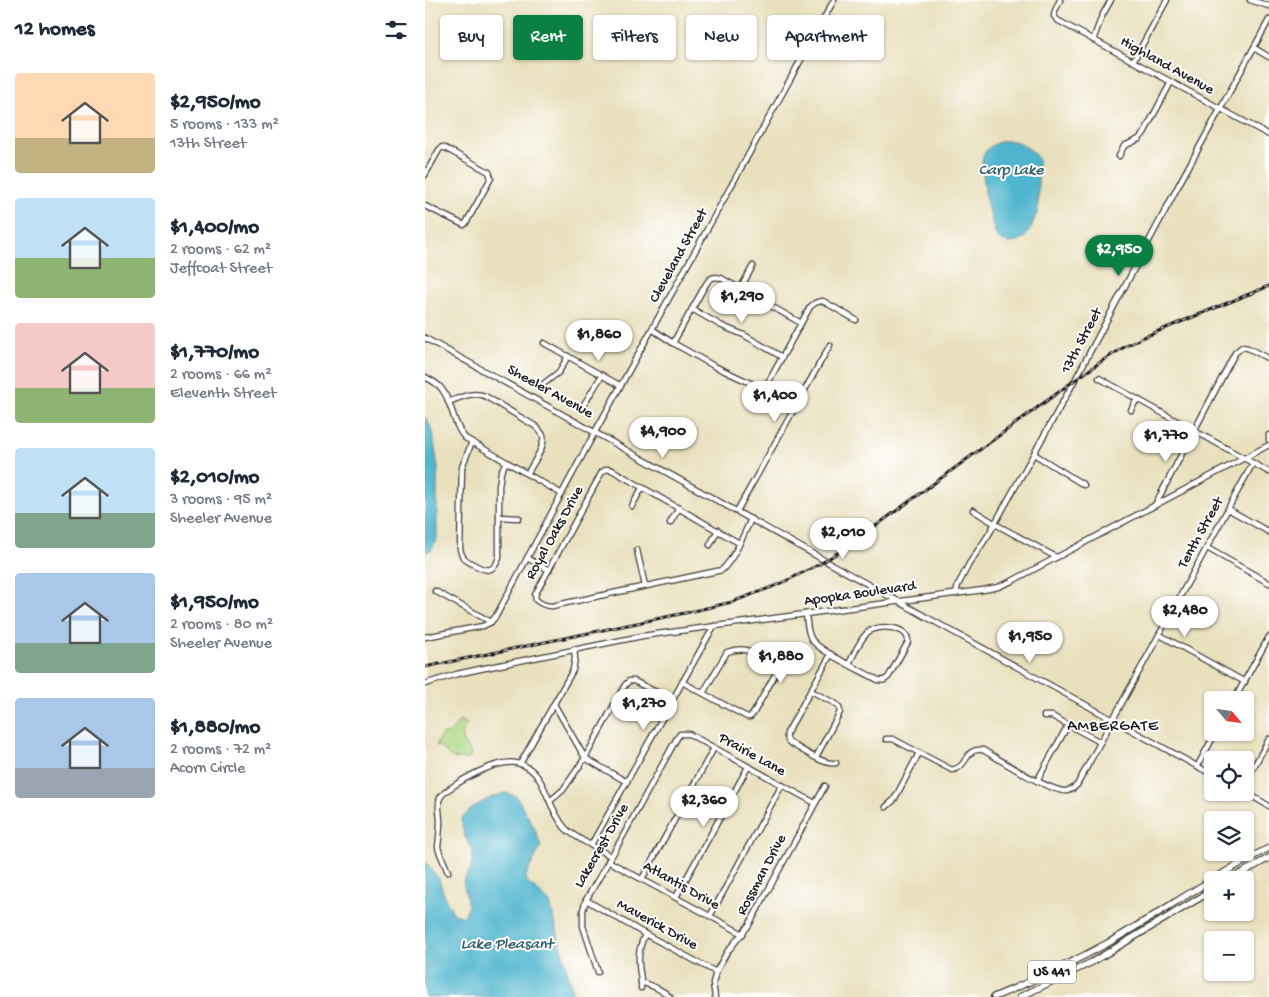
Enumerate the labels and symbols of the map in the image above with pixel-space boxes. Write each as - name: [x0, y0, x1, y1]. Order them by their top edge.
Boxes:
- street label: Highland Avenue: [1117, 33, 1217, 99]
- water label: Carp Lake: [978, 162, 1044, 181]
- street label: Cleveland Street: [646, 204, 713, 306]
- pin: $2,950: [1078, 234, 1160, 277]
- pin: $1,290: [701, 282, 783, 324]
- street label: 13th Street: [1057, 304, 1108, 378]
- pin: $1,860: [558, 320, 640, 362]
- street label: Sheeler Avenue: [504, 361, 596, 423]
- pin: $1,400: [734, 380, 816, 423]
- pin: $4,900: [622, 416, 704, 459]
- pin: $1,770: [1125, 420, 1207, 463]
- street label: Royal Oaks Drive: [522, 483, 588, 583]
- street label: Tenth Street: [1174, 493, 1229, 573]
- pin: $2,010: [802, 518, 884, 560]
- street label: Apopka Boulevard: [803, 577, 918, 611]
- pin: $2,480: [1144, 596, 1226, 638]
- pin: $1,950: [989, 622, 1071, 664]
- pin: $1,880: [740, 642, 822, 684]
- pin: $1,270: [603, 688, 685, 731]
- north arrow: [1204, 691, 1254, 741]
- district label: AMBERGATE: [1067, 718, 1159, 737]
- street label: Prairie Lane: [715, 729, 789, 781]
- pin: $2,360: [663, 786, 745, 828]
- street label: Lakecrest Drive: [571, 800, 633, 891]
- street label: Rossman Drive: [733, 831, 791, 919]
- street label: Atlantis Drive: [640, 858, 723, 915]
- street label: Maverick Drive: [613, 895, 701, 955]
- water label: Lake Pleasant: [461, 936, 556, 955]
- road number: US 441: [1028, 960, 1076, 984]

